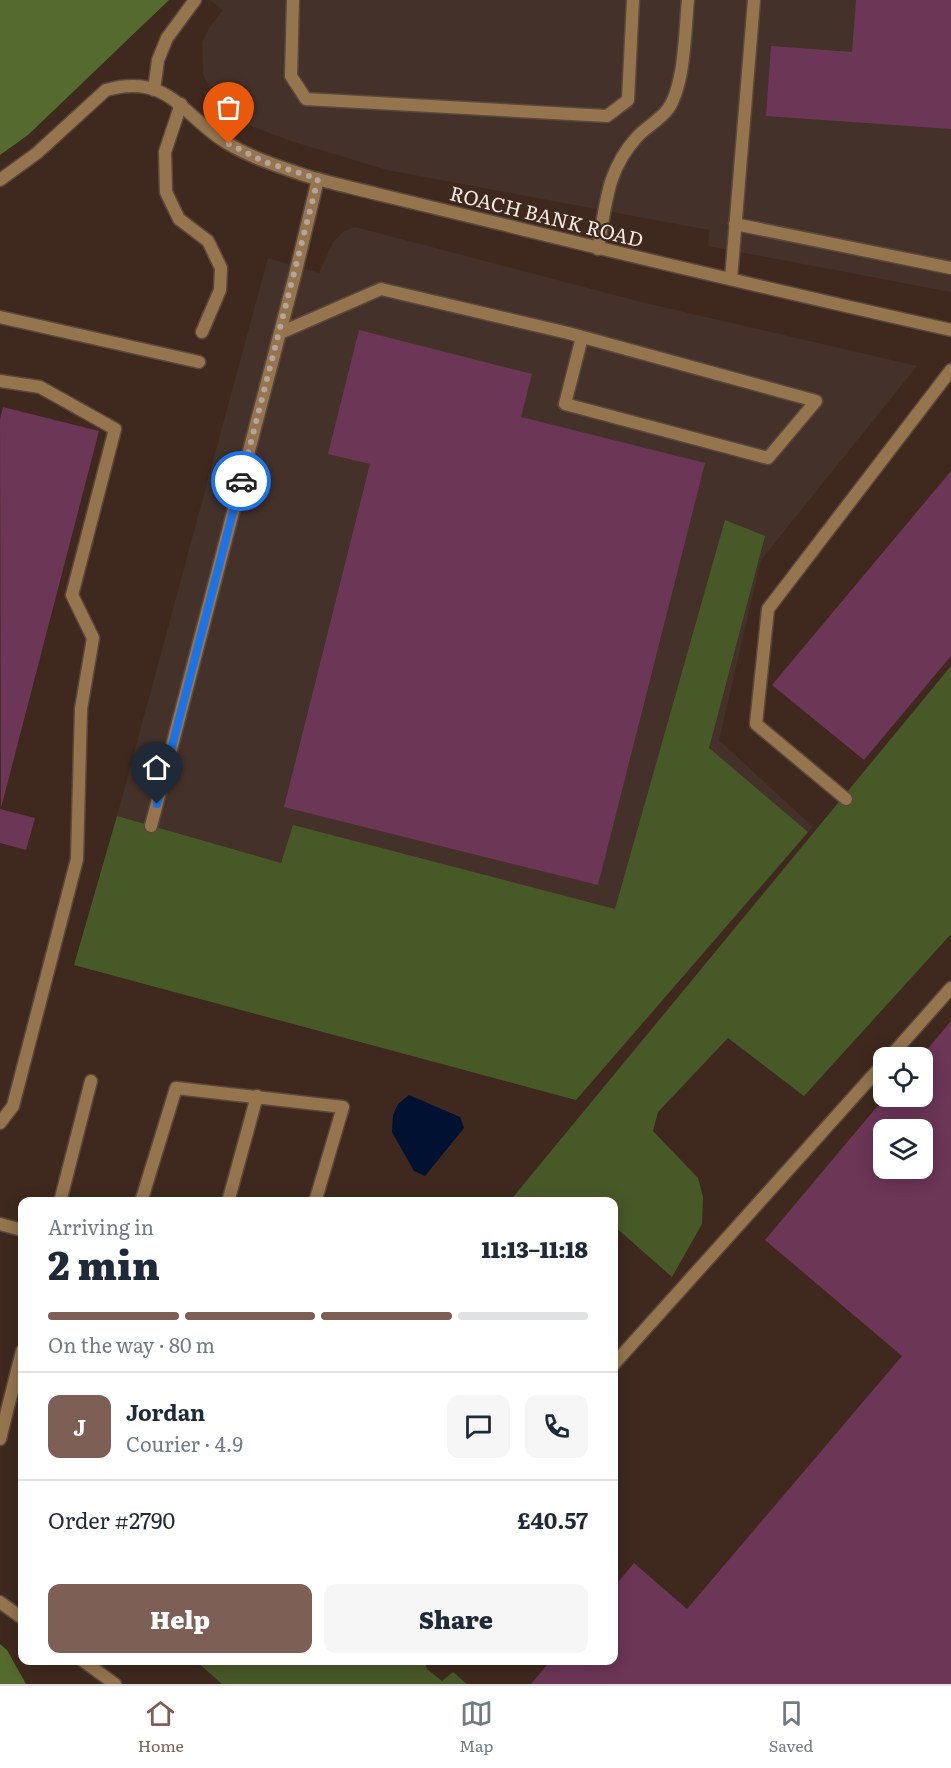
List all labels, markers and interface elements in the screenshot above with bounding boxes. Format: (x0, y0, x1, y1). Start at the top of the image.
pin (203, 82, 254, 144)
icon: bag (212, 91, 245, 124)
street label: ROACH BANK ROAD (447, 176, 647, 254)
courier (211, 451, 271, 511)
icon: car (225, 465, 258, 498)
pin (131, 742, 182, 804)
icon: home (140, 751, 173, 784)
map controls (873, 1047, 933, 1179)
button: locate (873, 1047, 933, 1107)
button: layers (873, 1119, 933, 1179)
text: Arriving in (48, 1211, 154, 1241)
text: 11:13–11:18 (482, 1232, 588, 1265)
text: 2 min (48, 1234, 160, 1292)
text: On the way · 80 m (48, 1329, 215, 1359)
text: Jordan (126, 1395, 205, 1428)
button: chat (447, 1395, 510, 1458)
button: phone (525, 1395, 588, 1458)
text: J (73, 1410, 86, 1443)
text: Courier · 4.9 (126, 1428, 243, 1458)
text: Order #2790 (48, 1503, 175, 1536)
text: £40.57 (517, 1503, 588, 1536)
button: Help (48, 1584, 312, 1653)
button: Share (324, 1584, 588, 1653)
tab: Home (138, 1697, 184, 1757)
tab: Map (459, 1697, 493, 1757)
tab: Saved (769, 1697, 813, 1757)

